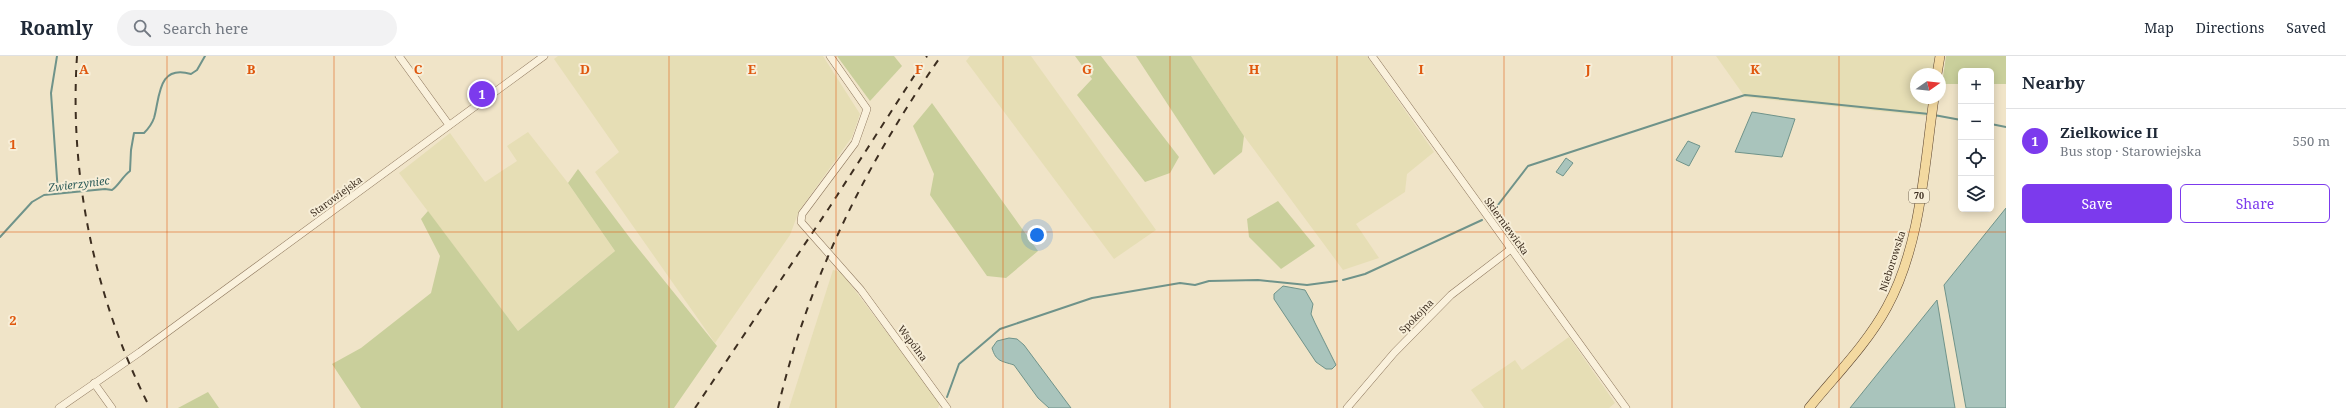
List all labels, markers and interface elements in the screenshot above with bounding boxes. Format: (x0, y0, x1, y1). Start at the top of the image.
search box (117, 10, 397, 46)
text: Roamly (20, 15, 93, 41)
icon: search (131, 17, 153, 39)
text: Search here (163, 18, 248, 38)
text: Map (2144, 18, 2174, 37)
text: Directions (2196, 18, 2264, 37)
text: Saved (2286, 18, 2326, 37)
text: A (79, 60, 89, 78)
text: B (247, 60, 256, 78)
text: C (414, 60, 423, 78)
text: D (580, 60, 590, 78)
text: E (748, 60, 757, 78)
text: F (915, 60, 923, 78)
text: G (1082, 60, 1092, 78)
text: H (1249, 60, 1260, 78)
text: I (1418, 60, 1424, 78)
text: J (1584, 60, 1591, 78)
text: K (1750, 60, 1760, 78)
north arrow (1910, 68, 1946, 104)
map controls (1958, 68, 1994, 212)
button: + (1958, 68, 1994, 104)
text: Nearby (2022, 71, 2085, 94)
pin: 1 (469, 79, 495, 109)
button: − (1958, 104, 1994, 140)
text: Zielkowice II (2060, 122, 2158, 142)
text: 1 (2031, 132, 2039, 150)
text: 550 m (2293, 132, 2330, 150)
text: 1 (9, 135, 17, 153)
button: locate (1958, 140, 1994, 176)
text: Bus stop · Starowiejska (2060, 142, 2202, 160)
water label: Zwierzyniec (46, 172, 111, 195)
street label: Starowiejska (307, 172, 365, 220)
button: layers (1958, 176, 1994, 212)
button: Save (2022, 184, 2172, 223)
button: Share (2180, 184, 2330, 223)
road number: 70 (1909, 189, 1929, 203)
street label: Skierniewicka (1481, 194, 1533, 258)
your location (1027, 225, 1047, 245)
street label: Nieborowska (1876, 228, 1909, 293)
street label: Spokojna (1396, 295, 1437, 336)
text: 2 (9, 311, 17, 329)
street label: Wspólna (895, 322, 931, 364)

